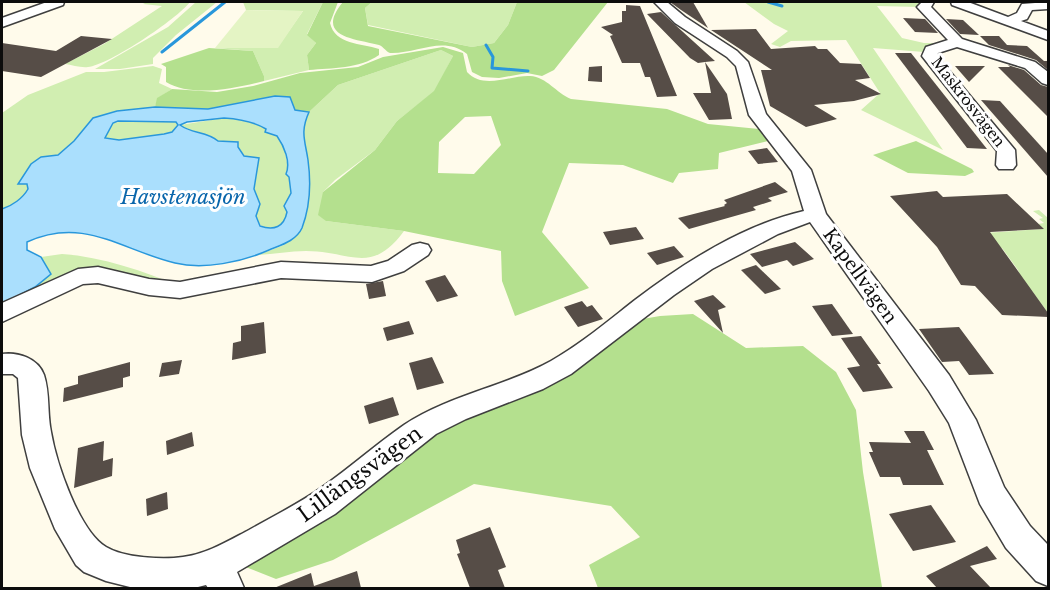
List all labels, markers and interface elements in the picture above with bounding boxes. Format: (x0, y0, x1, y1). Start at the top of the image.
street label: Maskrosvägen (927, 53, 1010, 151)
water label: Havstenasjön (120, 185, 245, 209)
street label: Kapellvägen (818, 224, 902, 328)
street label: Lillängsvägen (293, 420, 427, 528)

